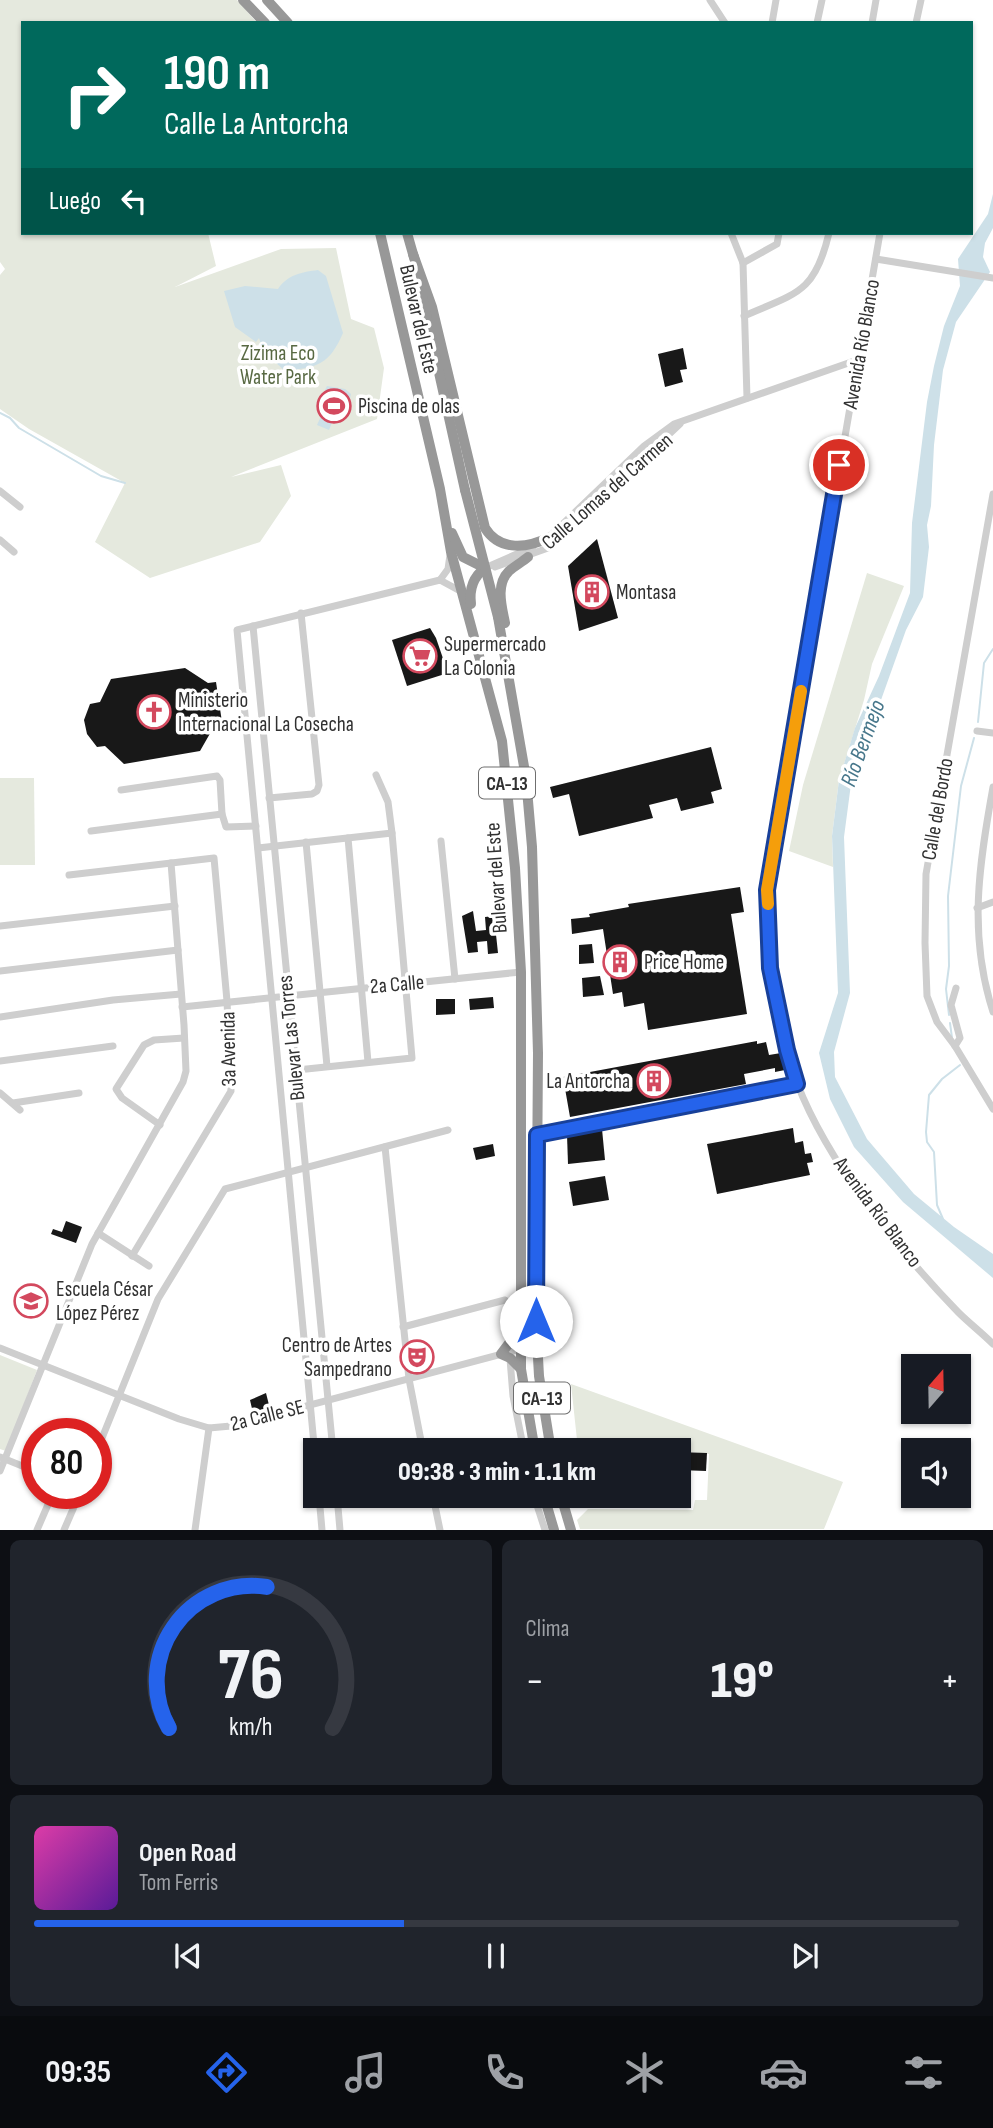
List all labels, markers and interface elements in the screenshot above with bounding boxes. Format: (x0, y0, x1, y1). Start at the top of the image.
text: 190 m (164, 45, 270, 104)
icon: right (49, 49, 140, 140)
text: Calle La Antorcha (164, 105, 349, 144)
icon: left (115, 182, 153, 220)
text: Luego (49, 186, 101, 217)
street label: Bulevar del Este (394, 262, 443, 376)
street label: Avenida Río Blanco (838, 277, 885, 412)
park label: Zizima Eco Water Park (240, 341, 316, 390)
sports icon: Piscina de olas (315, 387, 353, 425)
place label: Piscina de olas (358, 394, 460, 419)
street label: Calle Lomas del Carmen (537, 428, 678, 555)
pin (809, 435, 869, 495)
icon: arrive (820, 446, 858, 484)
building icon: Montasa (573, 573, 611, 611)
place label: Montasa (616, 580, 676, 605)
place label: Supermercado La Colonia (444, 632, 546, 681)
supermarket icon: Supermercado La Colonia (401, 637, 439, 675)
place label: Ministerio Internacional La Cosecha (178, 688, 354, 737)
church icon: Ministerio Internacional La Cosecha (135, 693, 173, 731)
water label: Río Bermejo (834, 696, 892, 790)
street label: Calle del Bordo (916, 756, 959, 862)
road number: CA-13 (479, 768, 535, 798)
street label: Bulevar del Este (480, 822, 513, 934)
building icon: Price Home (601, 943, 639, 981)
place label: Price Home (644, 950, 724, 975)
street label: 2a Calle (369, 970, 425, 999)
street label: Bulevar Las Torres (272, 974, 311, 1102)
street label: 3a Avenida (215, 1011, 242, 1087)
building icon: La Antorcha (635, 1062, 673, 1100)
place label: La Antorcha (546, 1069, 630, 1094)
street label: Avenida Río Blanco (828, 1152, 927, 1272)
place label: Escuela César López Pérez (56, 1277, 153, 1326)
school or university icon: Escuela César López Pérez (12, 1282, 50, 1320)
position arrow (499, 1284, 573, 1358)
place label: Centro de Artes Sampedrano (282, 1333, 392, 1382)
theatre icon: Centro de Artes Sampedrano (398, 1338, 436, 1376)
north arrow (901, 1354, 971, 1424)
map controls (901, 1354, 971, 1508)
road number: CA-13 (514, 1382, 570, 1414)
street label: 2a Calle SE (228, 1394, 307, 1437)
speed limit sign: 80 (21, 1418, 112, 1509)
button: sound (901, 1438, 971, 1508)
text: 09:38 · 3 min · 1.1 km (398, 1457, 596, 1488)
text: Clima (526, 1615, 569, 1643)
text: 76 (218, 1633, 284, 1721)
text: 19° (711, 1650, 774, 1713)
text: − (526, 1659, 544, 1704)
text: + (940, 1659, 959, 1704)
text: km/h (229, 1712, 272, 1743)
text: Open Road (139, 1838, 236, 1869)
text: Tom Ferris (139, 1869, 218, 1897)
icon: previous (169, 1937, 207, 1975)
icon: pause (477, 1937, 515, 1975)
icon: next (786, 1937, 824, 1975)
icon: directions (202, 2048, 251, 2097)
icon: music (341, 2048, 390, 2097)
icon: phone (480, 2048, 529, 2097)
icon: climate (620, 2048, 669, 2097)
icon: car (759, 2048, 808, 2097)
icon: filters (899, 2048, 948, 2097)
text: 09:35 (45, 2053, 111, 2092)

